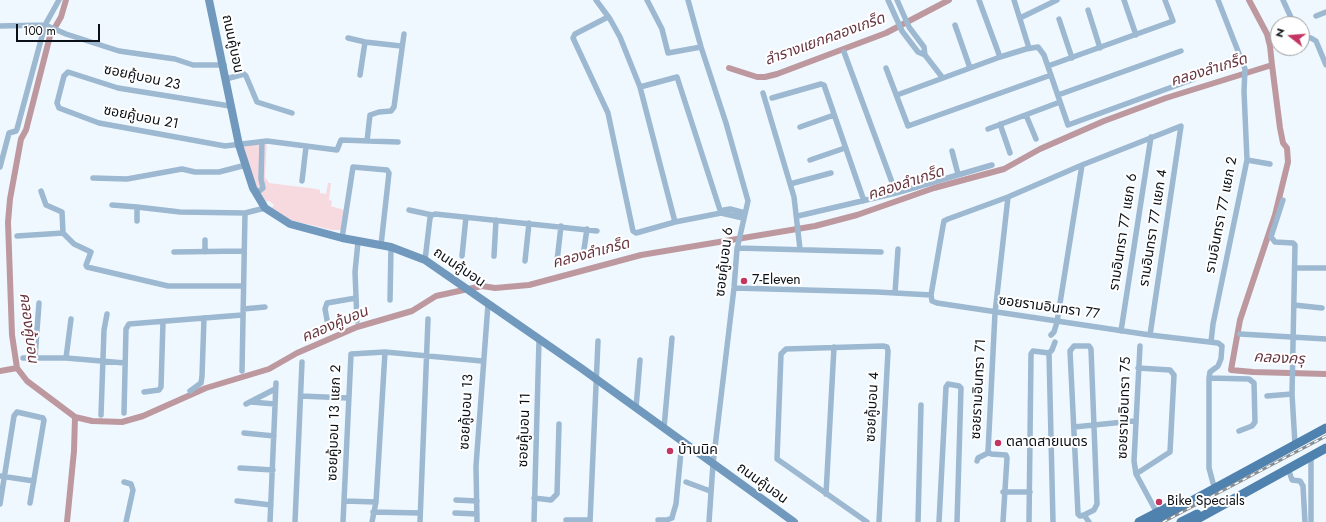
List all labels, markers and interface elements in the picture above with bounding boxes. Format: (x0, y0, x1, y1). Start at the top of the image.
water label: ลำรางแยกคลองเกร็ด (762, 10, 888, 70)
street label: ถนนคู้บอน (218, 13, 246, 75)
scale bar (18, 16, 102, 42)
north arrow (1270, 16, 1310, 56)
text: 100 m (23, 22, 56, 40)
text: N (1271, 26, 1288, 39)
water label: คลองลำเกร็ด (1169, 51, 1249, 91)
street label: ซอยคู้บอน 23 (102, 62, 182, 94)
street label: ซอยคู้บอน 21 (102, 102, 180, 134)
street label: รามอินทรา 77 แยก 2 (1202, 155, 1242, 275)
water label: คลองลำเกร็ด (866, 163, 946, 205)
street label: รามอินทรา 77 แยก 4 (1136, 168, 1172, 288)
street label: รามอินทรา 77 แยก 6 (1106, 172, 1142, 292)
street label: ซอยคู้บอน 6 (712, 226, 738, 298)
water label: คลองลำเกร็ด (550, 235, 632, 273)
street label: ถนนคู้บอน (430, 244, 488, 292)
place label: 7-Eleven (752, 273, 801, 289)
marker: 7-Eleven (739, 276, 749, 286)
water label: คลองคู้บอน (15, 292, 41, 364)
street label: ซอยรามอินทรา 77 (997, 293, 1101, 323)
water label: คลองคู้บอน (299, 303, 371, 347)
street label: ซอยรามอินทรา 71 (968, 338, 990, 440)
water label: คลองครุ (1253, 349, 1305, 369)
street label: ซอยรามอินทรา 75 (1115, 357, 1135, 459)
street label: ซอยคู้บอน 13 แยก 2 (325, 364, 345, 482)
street label: ซอยคู้บอน 4 (863, 372, 883, 442)
street label: ซอยคู้บอน 13 (457, 374, 477, 450)
street label: ซอยคู้บอน 11 (515, 392, 535, 468)
place label: ตลาดสายเนตร (1006, 435, 1088, 451)
marker: ตลาดสายเนตร (993, 438, 1003, 448)
place label: บ้านนิค (678, 443, 718, 459)
marker: บ้านนิค (665, 446, 675, 456)
street label: ถนนคู้บอน (733, 460, 791, 508)
place label: Bike Specials (1167, 494, 1245, 510)
marker: Bike Specials (1154, 497, 1164, 507)

